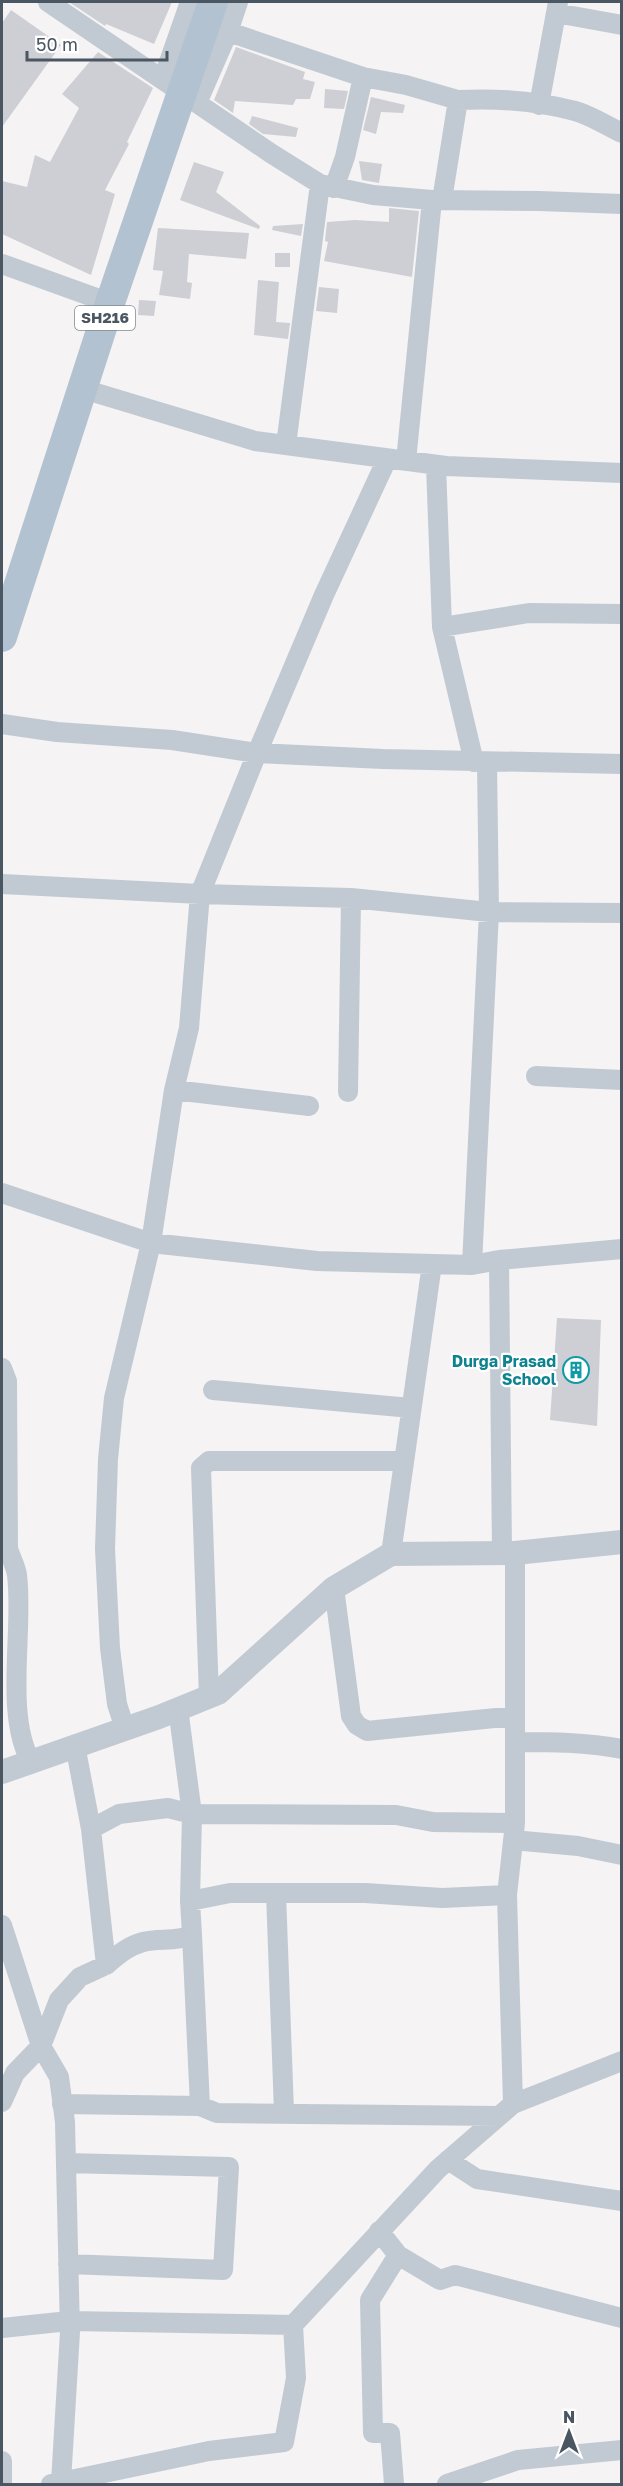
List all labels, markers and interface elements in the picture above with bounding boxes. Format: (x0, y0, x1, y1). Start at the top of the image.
scale bar (27, 24, 166, 62)
text: 50 m (36, 33, 78, 55)
road number: SH216 (75, 306, 135, 330)
place label: Durga Prasad School (452, 1351, 557, 1389)
building icon: Durga Prasad School (561, 1355, 591, 1385)
north arrow (539, 2402, 599, 2462)
text: N (563, 2407, 575, 2427)

